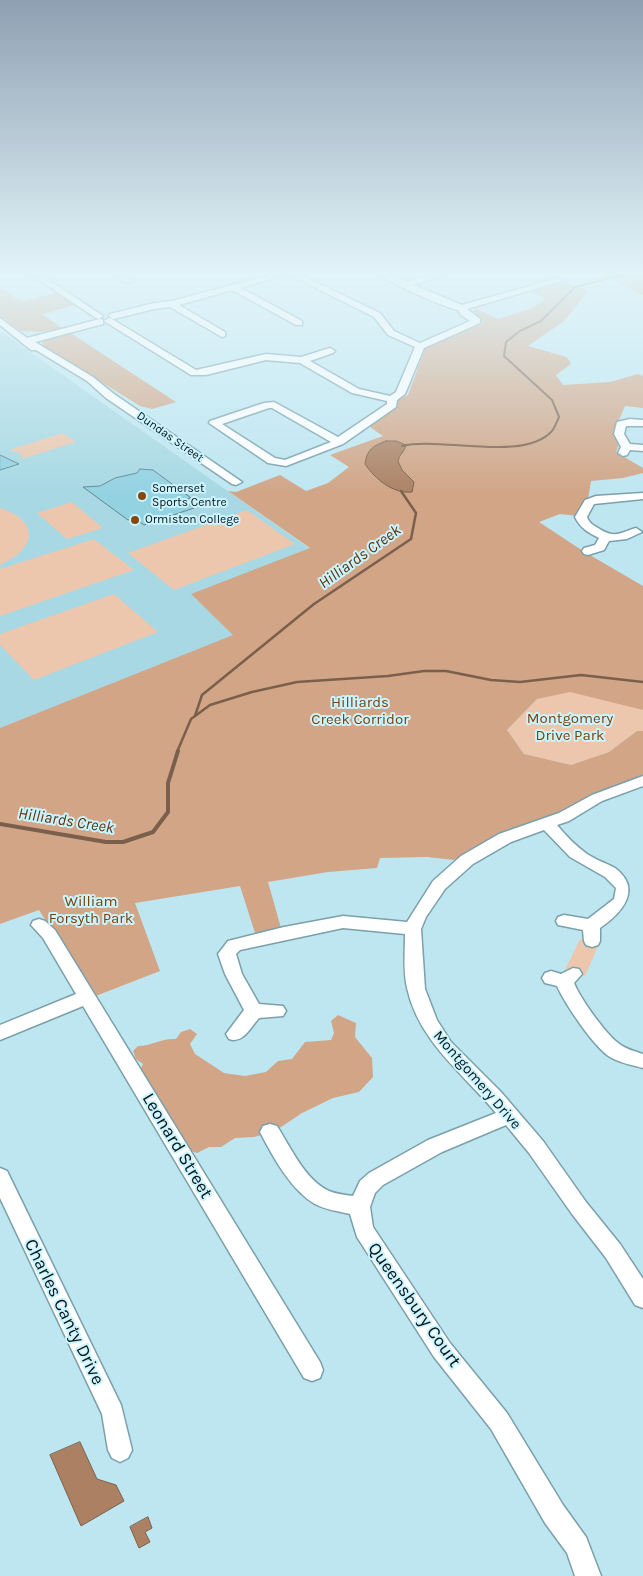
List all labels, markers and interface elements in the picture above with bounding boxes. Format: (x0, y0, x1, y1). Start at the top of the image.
street label: Dundas Street (134, 409, 206, 465)
place label: Somerset Sports Centre (152, 482, 227, 510)
marker: Somerset Sports Centre (136, 490, 148, 502)
place label: Ormiston College (145, 513, 239, 527)
marker: Ormiston College (129, 514, 141, 526)
water label: Hilliards Creek (315, 521, 405, 593)
park label: Hilliards Creek Corridor (311, 694, 409, 729)
park label: Montgomery Drive Park (527, 710, 613, 745)
water label: Hilliards Creek (17, 804, 115, 838)
park label: William Forsyth Park (49, 893, 133, 928)
street label: Montgomery Drive (429, 1027, 525, 1133)
street label: Leonard Street (137, 1089, 217, 1203)
street label: Charles Canty Drive (19, 1236, 109, 1388)
street label: Queensbury Court (363, 1239, 465, 1371)

